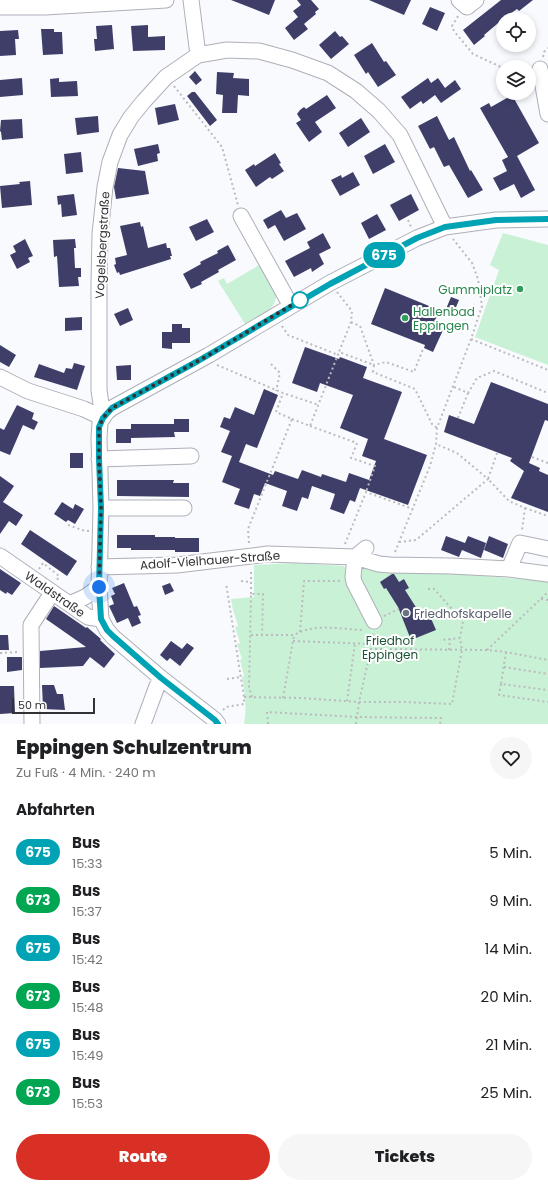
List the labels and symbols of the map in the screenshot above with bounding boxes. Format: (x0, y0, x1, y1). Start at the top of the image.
street label: Vogelsbergstraße (91, 191, 113, 299)
line badge: 675 (361, 242, 407, 268)
place label: Gummiplatz (438, 281, 512, 298)
marker: Gummiplatz (515, 284, 525, 294)
unlabelled marker (291, 291, 309, 309)
place label: Hallenbad Eppingen (413, 303, 475, 334)
marker: Hallenbad Eppingen (400, 313, 410, 323)
street label: Adolf-Vielhauer-Straße (139, 547, 281, 573)
street label: Waldstraße (22, 567, 88, 621)
your location (89, 577, 109, 597)
place label: Friedhofskapelle (414, 605, 512, 622)
marker: Friedhofskapelle (401, 608, 411, 618)
park label: Friedhof Eppingen (362, 632, 418, 663)
scale bar (12, 696, 95, 715)

